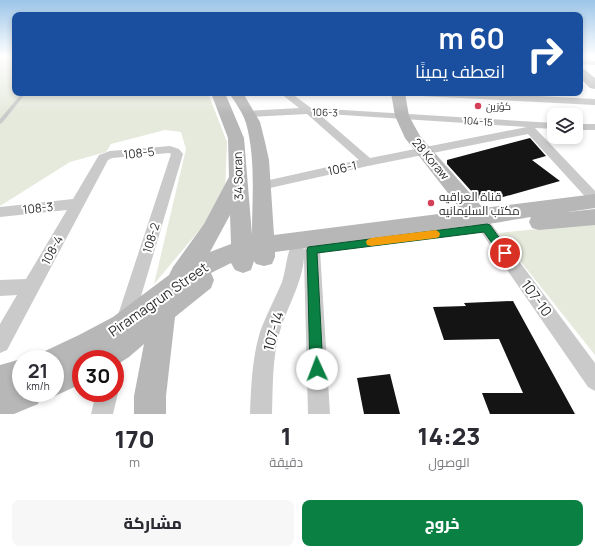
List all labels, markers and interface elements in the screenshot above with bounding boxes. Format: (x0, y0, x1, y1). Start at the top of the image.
text: 60 m (438, 19, 505, 57)
icon: right (519, 28, 571, 80)
text: انعطف يمينًا (415, 59, 505, 83)
place label: كؤزين (486, 99, 511, 113)
marker: كؤزين (473, 101, 483, 111)
street label: 106-3 (312, 105, 338, 119)
map controls (547, 108, 583, 144)
button: layers (547, 108, 583, 144)
street label: 104-15 (463, 113, 494, 129)
street label: 28 Koraw (409, 135, 453, 183)
street label: 108-5 (123, 143, 155, 163)
street label: 34 Soran (229, 151, 247, 201)
street label: 106-1 (326, 157, 358, 179)
place label: قناة العراقيه مكتب السليمانيه (439, 188, 520, 219)
street label: 108-3 (22, 198, 54, 218)
marker: قناة العراقيه مكتب السليمانيه (426, 198, 436, 208)
street label: 108-2 (138, 221, 164, 255)
street label: 108-4 (37, 232, 67, 268)
pin (488, 236, 522, 270)
icon: arrive (494, 242, 516, 264)
street label: Piramagrun Street (104, 257, 212, 341)
street label: 107-10 (517, 276, 557, 320)
street label: 107-14 (258, 309, 288, 353)
position arrow (296, 348, 338, 390)
speed limit sign: 30 (72, 350, 124, 402)
text: 21 (28, 357, 48, 384)
text: km/h (26, 379, 50, 393)
text: 1 (281, 419, 292, 452)
text: 14:23 (418, 419, 480, 452)
text: 170 (115, 422, 155, 455)
text: m (129, 453, 140, 471)
text: دقيقة (269, 453, 303, 471)
text: الوصول (428, 453, 470, 471)
button: مشاركة (12, 500, 294, 546)
button: خروج (302, 500, 583, 546)

